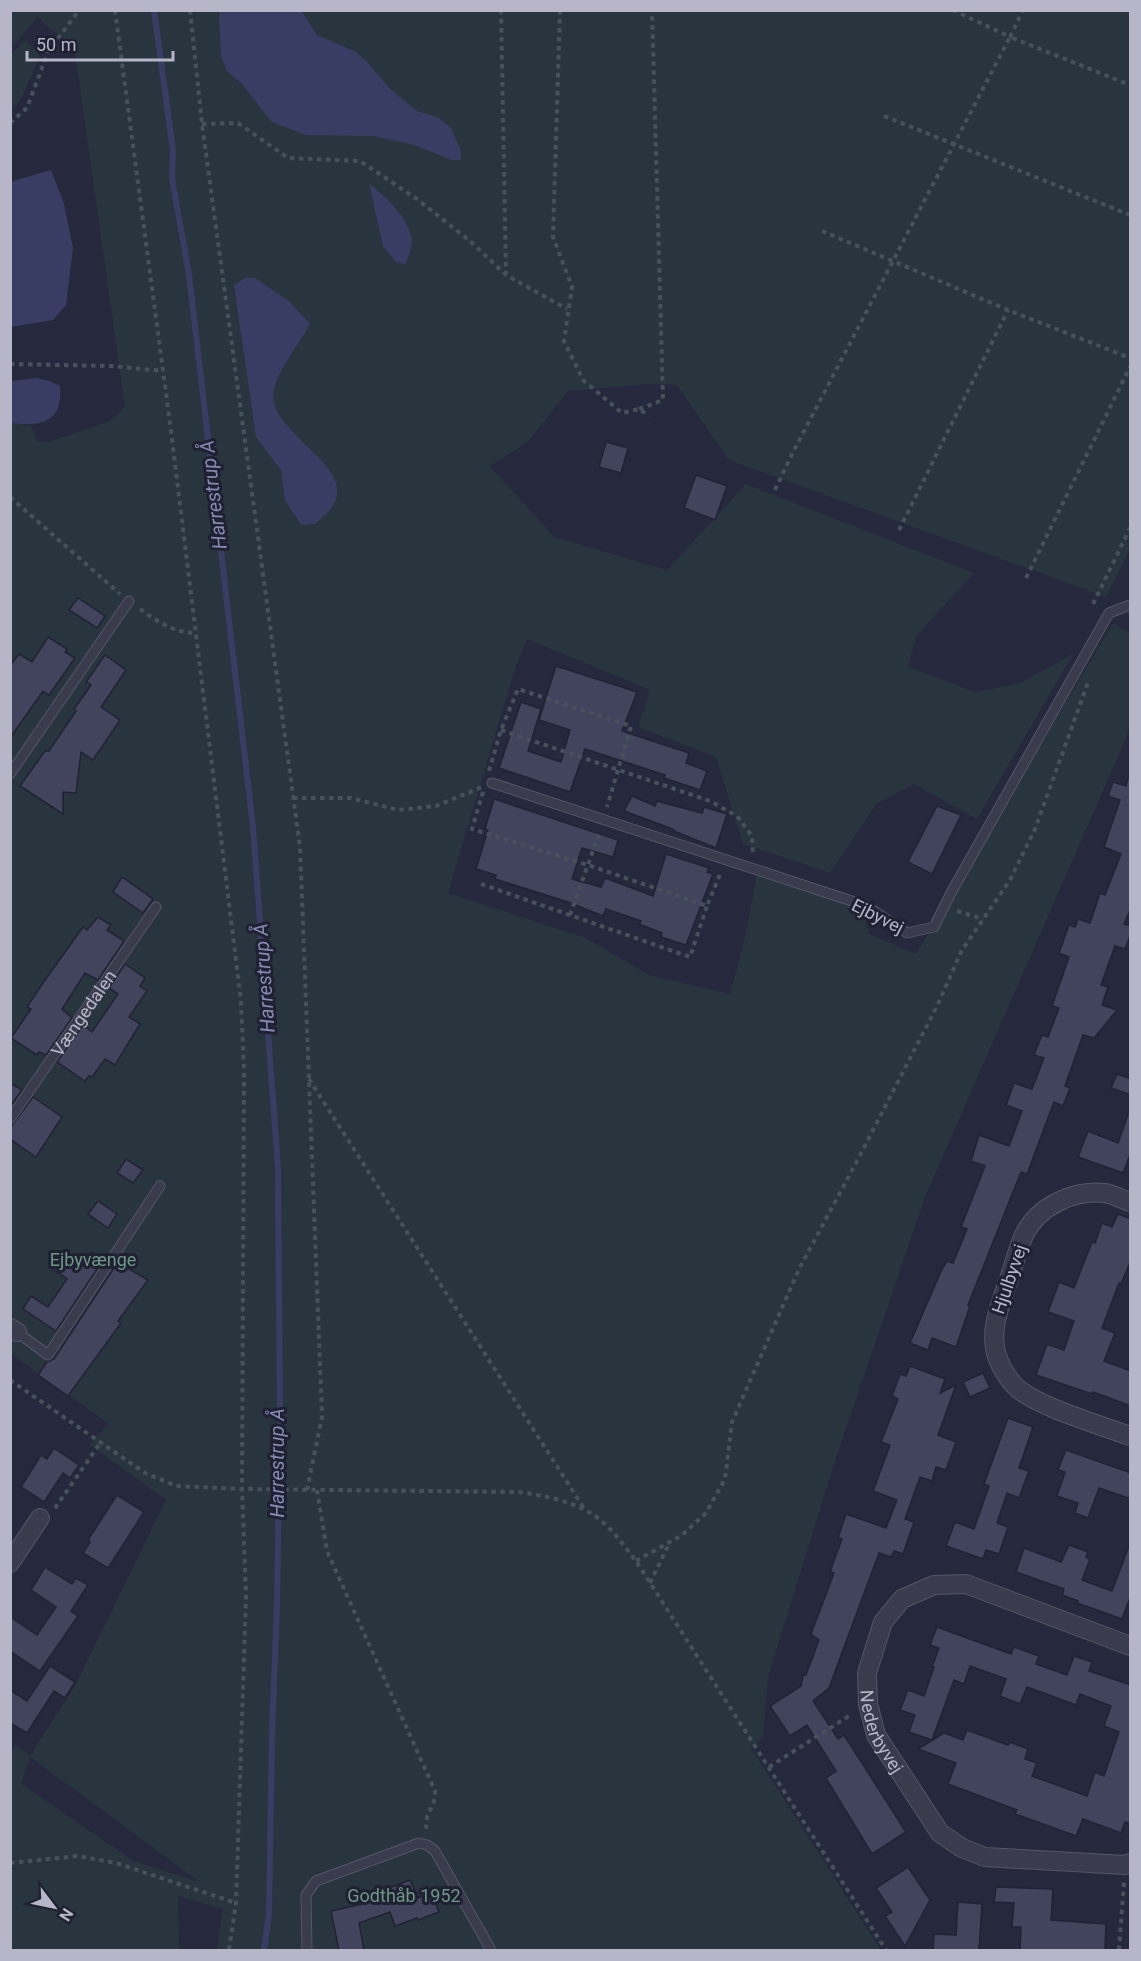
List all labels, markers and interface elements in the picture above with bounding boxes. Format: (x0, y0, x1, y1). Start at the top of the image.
scale bar (27, 24, 172, 62)
text: 50 m (36, 34, 76, 55)
water label: Harrestrup Å (194, 439, 232, 551)
street label: Ejbyvej (848, 894, 908, 938)
water label: Harrestrup Å (248, 922, 280, 1034)
street label: Vængedalen (46, 966, 120, 1060)
street label: Hjulbyvej (987, 1241, 1031, 1317)
park label: Ejbyvænge (50, 1249, 136, 1270)
water label: Harrestrup Å (265, 1408, 289, 1518)
street label: Nederbyvej (857, 1689, 908, 1777)
north arrow (24, 1877, 84, 1937)
park label: Godthåb 1952 (347, 1885, 461, 1906)
text: N (55, 1905, 77, 1925)

